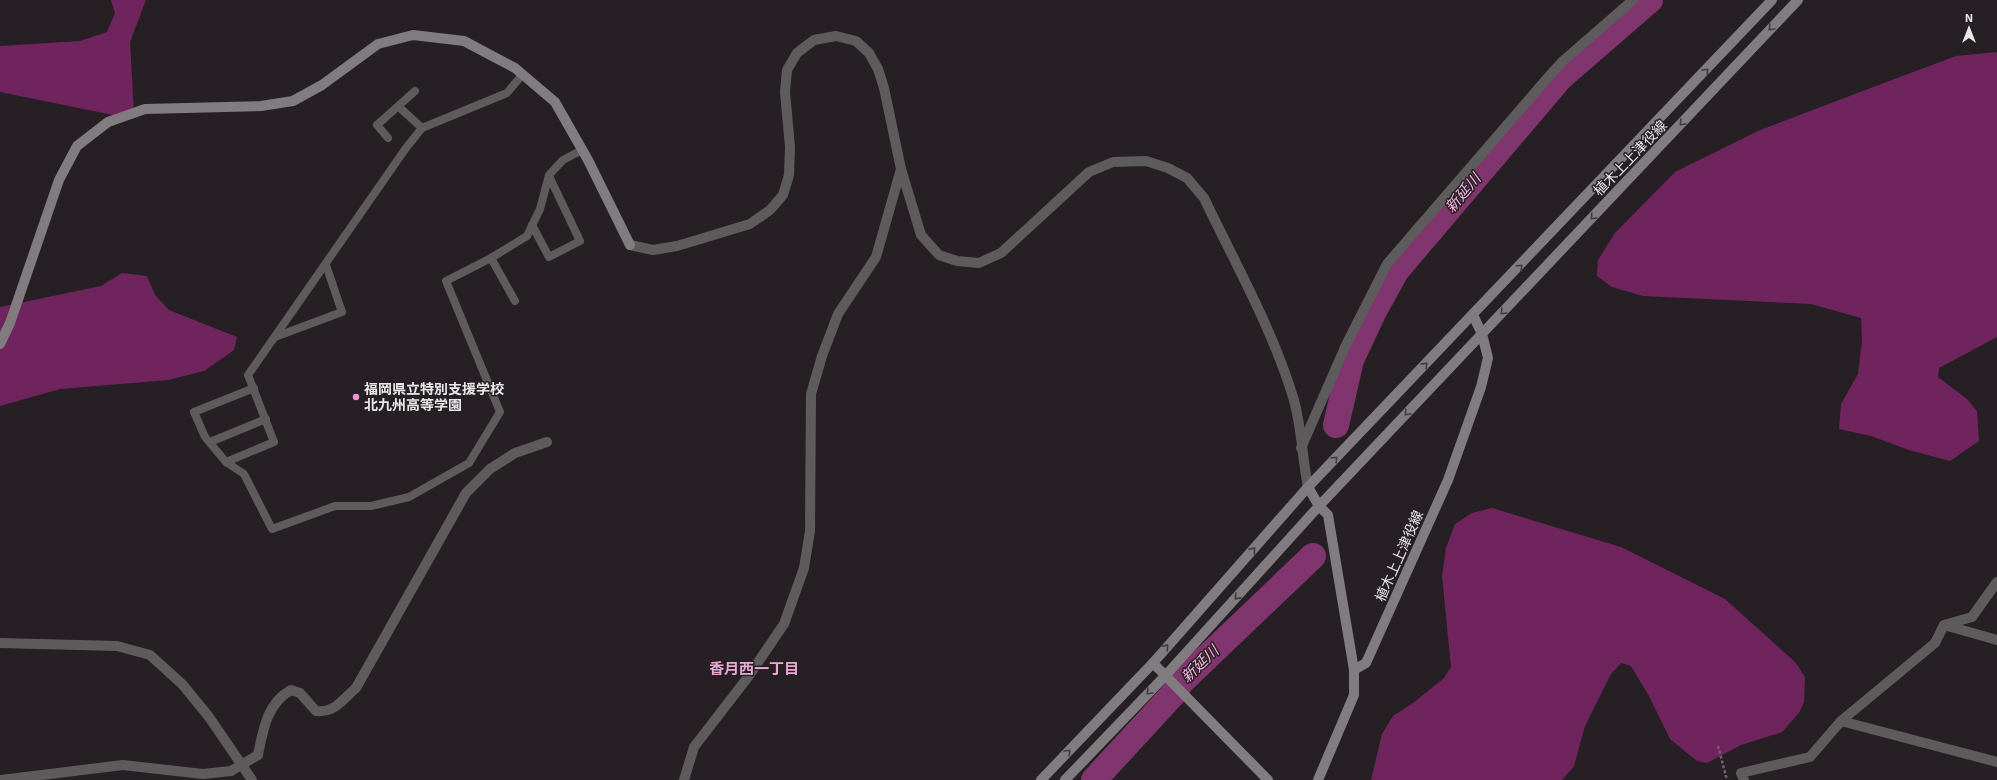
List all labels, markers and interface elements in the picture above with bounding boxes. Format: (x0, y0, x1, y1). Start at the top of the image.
north arrow (1949, 8, 1989, 48)
text: N (1965, 11, 1973, 24)
one-way arrow (1769, 24, 1776, 31)
one-way arrow (1701, 68, 1708, 76)
street label: 植木上上津役線 (1589, 117, 1670, 199)
one-way arrow (1679, 118, 1687, 126)
water label: 新延川 (1441, 168, 1485, 215)
one-way arrow (1590, 212, 1598, 220)
one-way arrow (1515, 264, 1522, 272)
one-way arrow (1501, 307, 1508, 314)
one-way arrow (1421, 362, 1428, 370)
place label: 福岡県立特別支援学校 北九州高等学園 (364, 380, 504, 413)
marker: 福岡県立特別支援学校 北九州高等学園 (351, 392, 361, 402)
one-way arrow (1404, 408, 1411, 416)
one-way arrow (1330, 456, 1338, 464)
street label: 植木上上津役線 (1371, 508, 1426, 604)
one-way arrow (1248, 547, 1255, 554)
one-way arrow (1234, 592, 1241, 599)
water label: 新延川 (1177, 640, 1223, 685)
one-way arrow (1162, 644, 1169, 652)
district label: 香月西一丁目 (709, 659, 799, 677)
one-way arrow (1147, 688, 1154, 695)
one-way arrow (1063, 749, 1071, 757)

